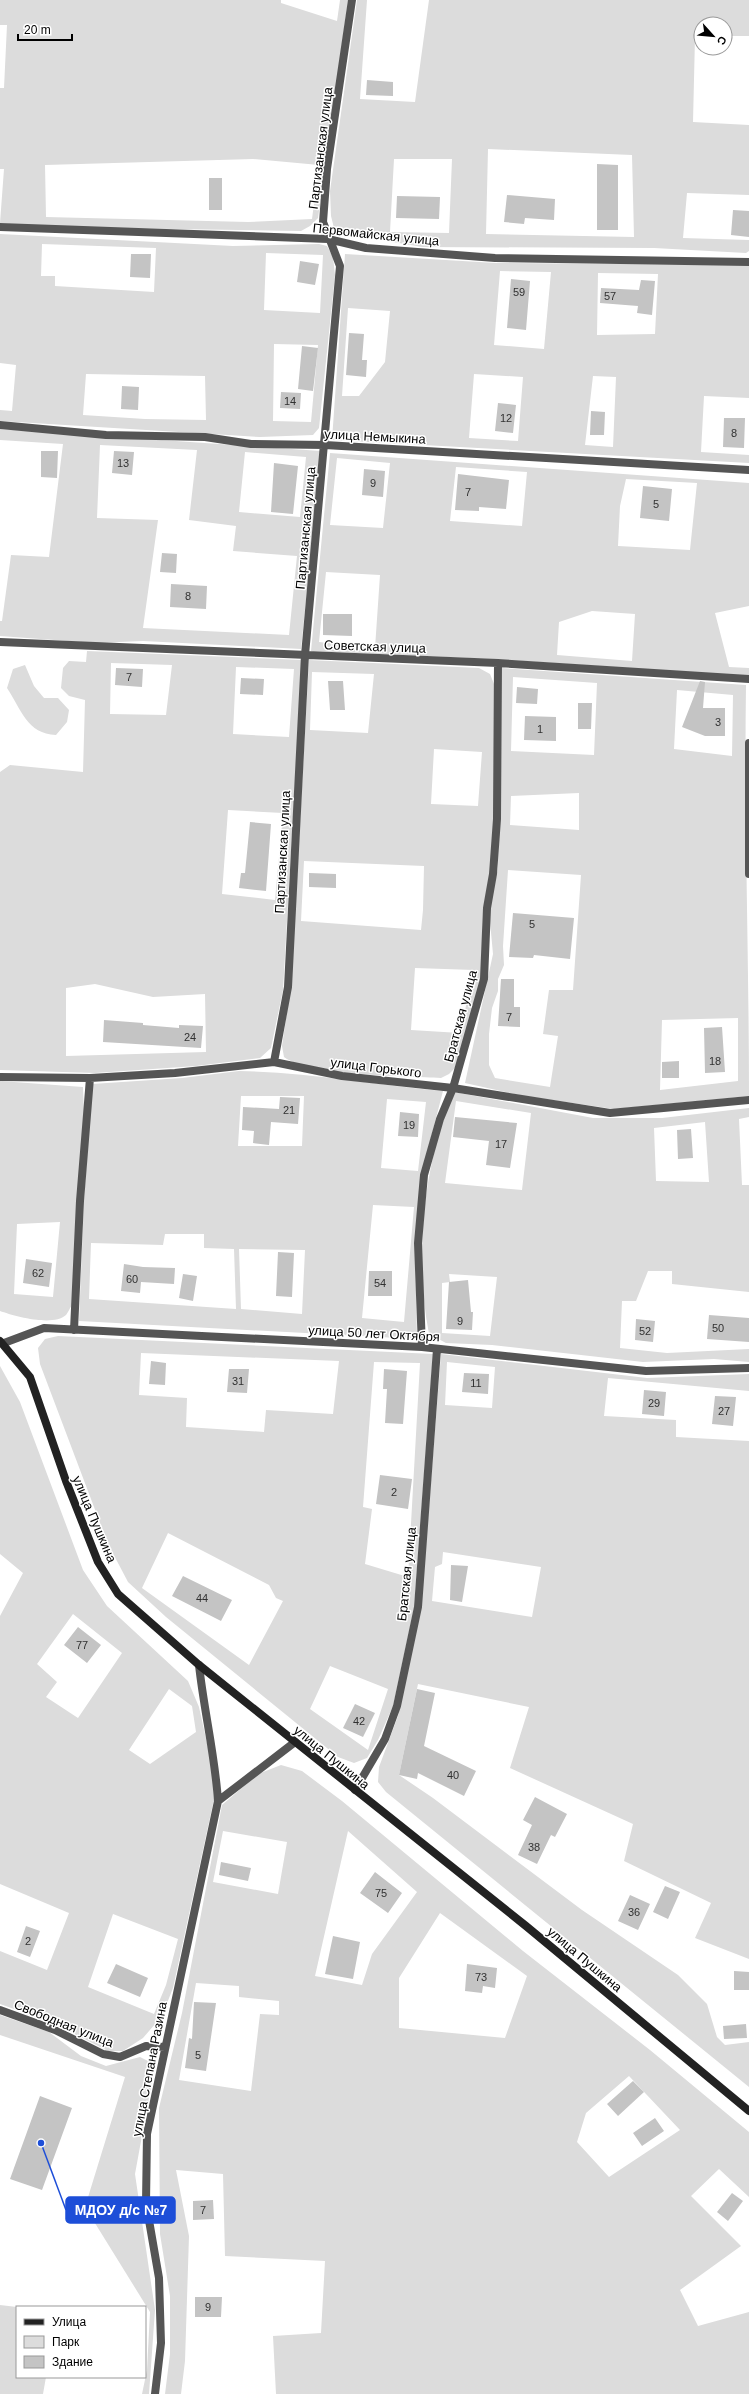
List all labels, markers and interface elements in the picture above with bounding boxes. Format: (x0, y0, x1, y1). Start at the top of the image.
scale bar (18, 16, 72, 42)
north arrow (693, 16, 733, 56)
text: 20 m (24, 23, 51, 37)
text: С (715, 34, 729, 47)
street label: Партизанская улица (306, 85, 336, 210)
street label: Первомайская улица (312, 220, 441, 249)
house number: 59 (513, 286, 525, 298)
house number: 57 (604, 290, 616, 302)
house number: 14 (284, 395, 296, 407)
house number: 12 (500, 412, 512, 424)
street label: улица Немыкина (324, 426, 427, 447)
house number: 8 (731, 427, 737, 439)
house number: 13 (117, 457, 129, 469)
street label: Партизанская улица (293, 465, 318, 590)
house number: 9 (370, 477, 376, 489)
house number: 7 (465, 486, 471, 498)
house number: 5 (653, 498, 659, 510)
house number: 8 (185, 590, 191, 602)
street label: Советская улица (324, 637, 427, 656)
house number: 7 (126, 671, 132, 683)
house number: 3 (715, 716, 721, 728)
house number: 1 (537, 723, 543, 735)
street label: Партизанская улица (272, 789, 293, 914)
house number: 5 (529, 918, 535, 930)
street label: Братская улица (441, 968, 480, 1064)
house number: 7 (506, 1011, 512, 1023)
house number: 24 (184, 1031, 196, 1043)
street label: улица Горького (330, 1054, 422, 1081)
house number: 18 (709, 1055, 721, 1067)
house number: 21 (283, 1104, 295, 1116)
house number: 19 (403, 1119, 415, 1131)
house number: 17 (495, 1138, 507, 1150)
house number: 62 (32, 1267, 44, 1279)
house number: 60 (126, 1273, 138, 1285)
house number: 54 (374, 1277, 386, 1289)
house number: 9 (457, 1315, 463, 1327)
house number: 50 (712, 1322, 724, 1334)
street label: улица 50 лет Октября (308, 1323, 440, 1344)
house number: 52 (639, 1325, 651, 1337)
house number: 31 (232, 1375, 244, 1387)
house number: 11 (470, 1377, 482, 1389)
house number: 29 (648, 1397, 660, 1409)
house number: 27 (718, 1405, 730, 1417)
street label: улица Пушкина (69, 1473, 120, 1566)
house number: 2 (391, 1486, 397, 1498)
street label: Братская улица (394, 1525, 419, 1622)
house number: 44 (196, 1592, 208, 1604)
house number: 77 (76, 1639, 88, 1651)
house number: 42 (353, 1715, 365, 1727)
street label: улица Пушкина (291, 1722, 373, 1793)
house number: 40 (447, 1769, 459, 1781)
house number: 38 (528, 1841, 540, 1853)
house number: 75 (375, 1887, 387, 1899)
house number: 36 (628, 1906, 640, 1918)
street label: улица Пушкина (544, 1924, 626, 1996)
house number: 2 (25, 1935, 31, 1947)
house number: 73 (475, 1971, 487, 1983)
street label: Свободная улица (12, 1997, 117, 2051)
street label: улица Степана Разина (129, 2000, 170, 2138)
house number: 5 (195, 2049, 201, 2061)
callout: МДОУ д/с №7 (66, 2197, 175, 2223)
text: МДОУ д/с №7 (75, 2202, 168, 2218)
house number: 7 (200, 2204, 206, 2216)
house number: 9 (205, 2301, 211, 2313)
legend (16, 2306, 146, 2378)
text: Улица (52, 2315, 86, 2329)
text: Парк (52, 2335, 80, 2349)
text: Здание (52, 2355, 93, 2369)

